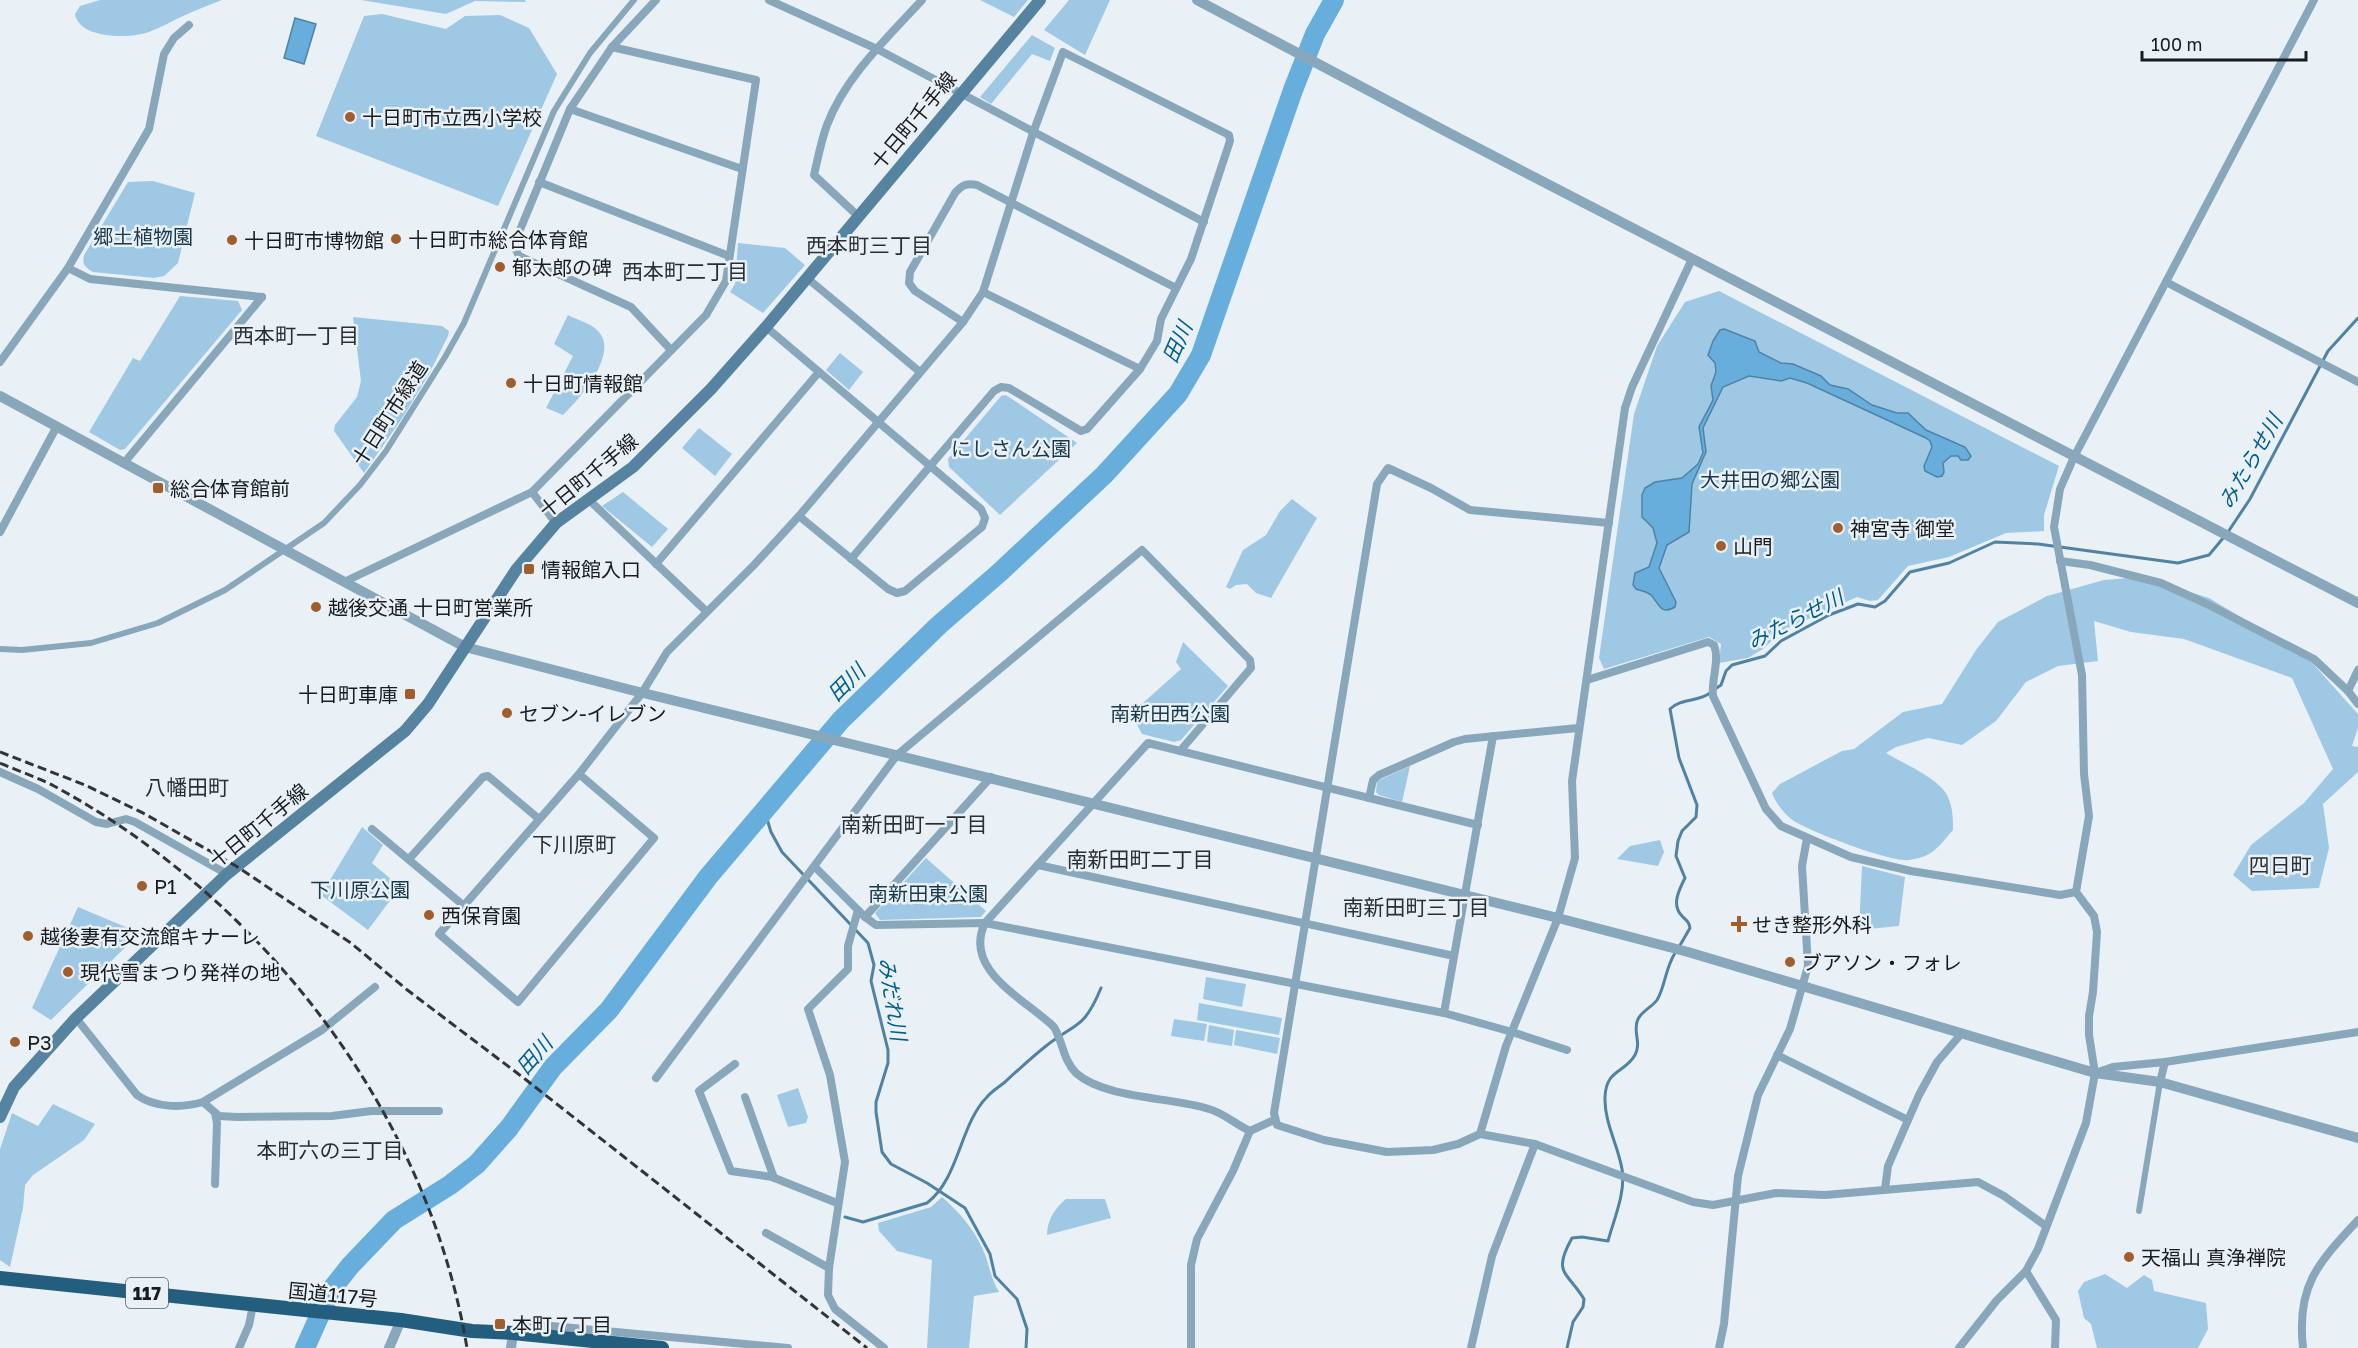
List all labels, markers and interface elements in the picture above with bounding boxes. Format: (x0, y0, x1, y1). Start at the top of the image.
scale bar (2142, 24, 2306, 62)
text: 100 m (2151, 33, 2202, 55)
street label: 十日町千手線 (865, 66, 961, 174)
place label: 十日町市立西小学校 (362, 105, 542, 129)
marker: 十日町市立西小学校 (343, 110, 357, 124)
park label: 郷土植物園 (93, 224, 193, 248)
place label: 十日町市総合体育館 (408, 227, 588, 251)
place label: 十日町市博物館 (244, 228, 384, 252)
marker: 十日町市総合体育館 (389, 232, 403, 246)
district label: 西本町三丁目 (806, 232, 932, 258)
marker: 十日町市博物館 (225, 233, 239, 247)
place label: 郁太郎の碑 (512, 255, 612, 279)
district label: 西本町二丁目 (622, 258, 748, 284)
marker: 郁太郎の碑 (493, 260, 507, 274)
water label: 田川 (1157, 316, 1198, 366)
district label: 西本町一丁目 (233, 322, 359, 348)
street label: 十日町市緑道 (346, 356, 432, 470)
place label: 十日町情報館 (523, 371, 643, 395)
marker: 十日町情報館 (504, 376, 518, 390)
water label: みたらせ川 (2213, 407, 2288, 513)
street label: 十日町千手線 (534, 428, 642, 522)
park label: にしさん公園 (951, 436, 1071, 460)
park label: 大井田の郷公園 (1700, 467, 1840, 491)
place label: 総合体育館前 (170, 476, 290, 500)
marker: 総合体育館前 (151, 481, 165, 495)
place label: 神宮寺 御堂 (1850, 516, 1955, 540)
marker: 神宮寺 御堂 (1831, 521, 1845, 535)
place label: 山門 (1733, 534, 1773, 558)
marker: 山門 (1714, 539, 1728, 553)
place label: 情報館入口 (541, 557, 641, 581)
marker: 情報館入口 (522, 562, 536, 576)
water label: みたらせ川 (1743, 583, 1849, 654)
place label: 越後交通 十日町営業所 (328, 595, 533, 619)
marker: 越後交通 十日町営業所 (309, 600, 323, 614)
water label: 田川 (822, 657, 871, 706)
place label: 十日町車庫 (298, 682, 398, 706)
marker: 十日町車庫 (403, 687, 417, 701)
place label: セブン-イレブン (519, 701, 667, 725)
park label: 南新田西公園 (1110, 701, 1230, 725)
marker: セブン-イレブン (500, 706, 514, 720)
district label: 八幡田町 (145, 774, 229, 800)
street label: 十日町千手線 (204, 778, 312, 872)
district label: 南新田町一丁目 (841, 811, 988, 837)
district label: 下川原町 (532, 831, 616, 857)
district label: 南新田町二丁目 (1067, 846, 1214, 872)
district label: 四日町 (2249, 852, 2312, 878)
place label: P1 (154, 874, 177, 898)
park label: 下川原公園 (310, 877, 410, 901)
marker: P1 (135, 879, 149, 893)
park label: 南新田東公園 (868, 881, 988, 905)
district label: 南新田町三丁目 (1343, 894, 1490, 920)
place label: 西保育園 (441, 903, 521, 927)
marker: 西保育園 (422, 908, 436, 922)
place label: せき整形外科 (1752, 912, 1872, 936)
marker: せき整形外科 (1730, 915, 1748, 933)
place label: 越後妻有交流館キナーレ (40, 924, 260, 948)
marker: 越後妻有交流館キナーレ (21, 929, 35, 943)
place label: ブアソン・フォレ (1802, 950, 1962, 974)
water label: みだれ川 (874, 955, 913, 1044)
marker: ブアソン・フォレ (1783, 955, 1797, 969)
place label: 現代雪まつり発祥の地 (80, 960, 280, 984)
marker: 現代雪まつり発祥の地 (61, 965, 75, 979)
water label: 田川 (510, 1029, 559, 1079)
place label: P3 (27, 1030, 52, 1054)
marker: P3 (8, 1035, 22, 1049)
district label: 本町六の三丁目 (257, 1137, 404, 1163)
place label: 天福山 真浄禅院 (2141, 1245, 2286, 1269)
marker: 天福山 真浄禅院 (2122, 1250, 2136, 1264)
street label: 国道117号 (287, 1277, 379, 1311)
road number: 117 (126, 1278, 168, 1308)
place label: 本町７丁目 (512, 1312, 612, 1336)
marker: 本町７丁目 (493, 1317, 507, 1331)

